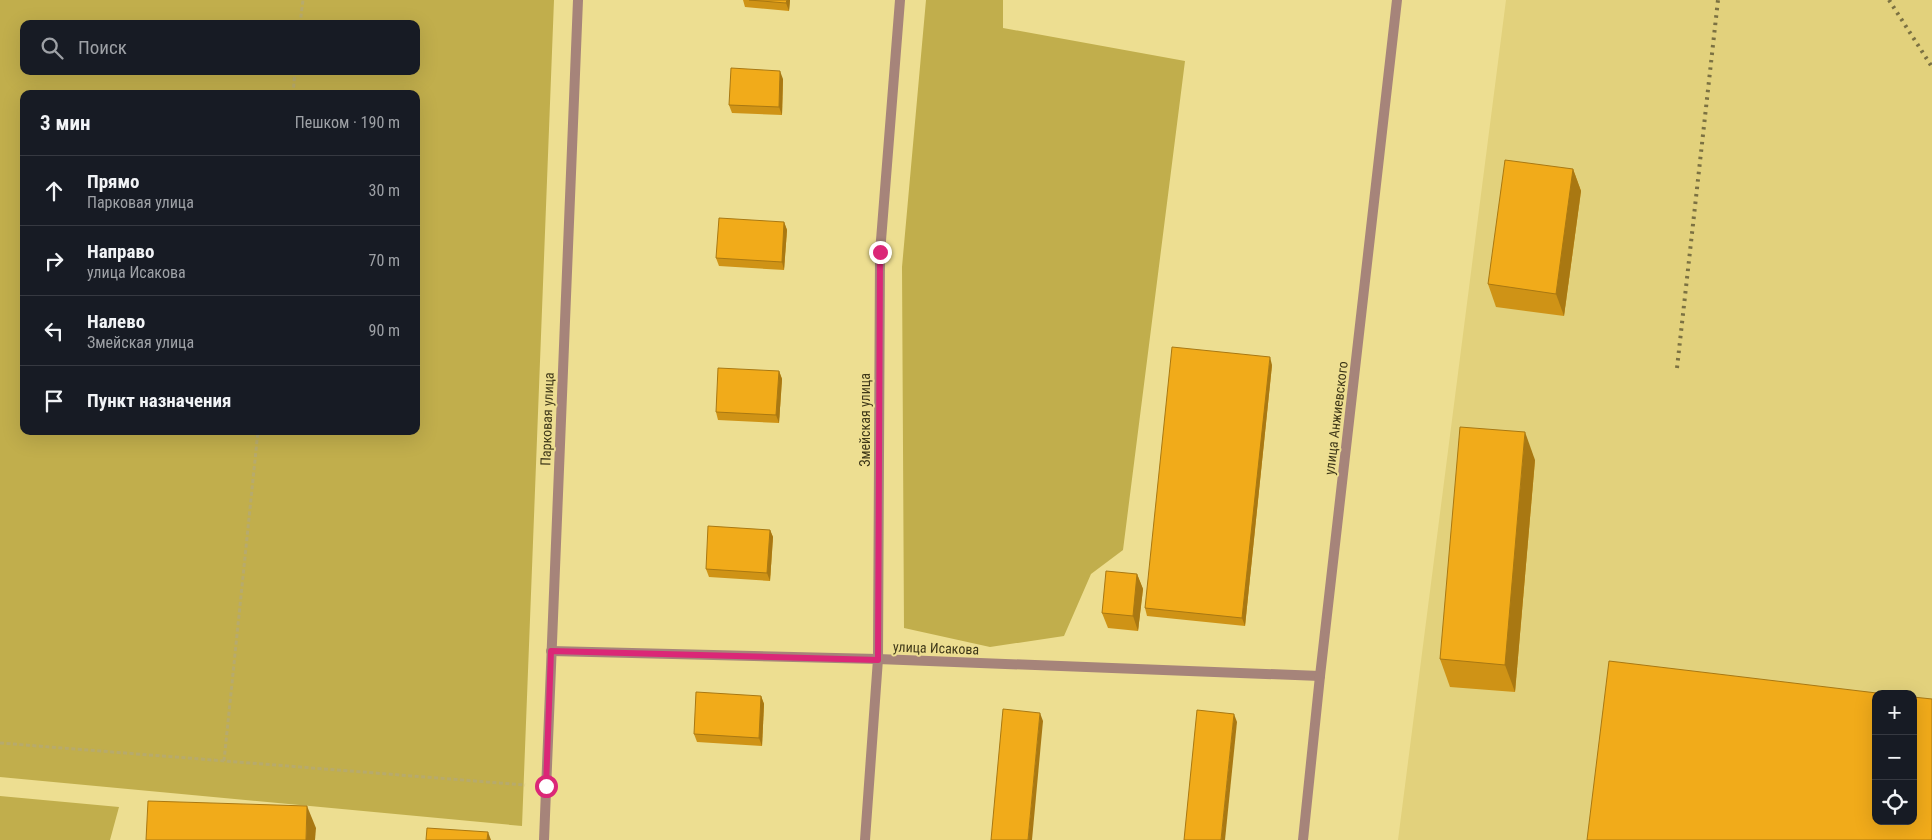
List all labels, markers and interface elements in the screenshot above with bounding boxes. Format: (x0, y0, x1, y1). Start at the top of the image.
search box (20, 20, 420, 75)
icon: search (38, 34, 66, 62)
text: Поиск (78, 36, 127, 59)
text: 3 мин (40, 111, 90, 135)
text: Пешком · 190 m (295, 113, 400, 132)
text: Прямо (87, 170, 140, 193)
icon: ahead (40, 177, 68, 205)
text: 30 m (368, 181, 400, 200)
text: Парковая улица (87, 193, 194, 212)
text: Направо (87, 240, 154, 263)
route end (869, 241, 892, 264)
icon: right (40, 247, 68, 275)
text: 70 m (368, 251, 400, 270)
text: улица Исакова (87, 263, 186, 282)
text: Налево (87, 310, 145, 333)
icon: left (40, 317, 68, 345)
text: 90 m (368, 321, 400, 340)
text: Змейская улица (87, 333, 194, 352)
street label: улица Анжиевского (1321, 360, 1351, 476)
street label: Парковая улица (537, 372, 557, 466)
street label: Змейская улица (857, 373, 873, 467)
icon: arrive (40, 387, 68, 415)
text: Пункт назначения (87, 389, 231, 412)
street label: улица Исакова (893, 638, 979, 658)
map controls (1872, 690, 1917, 825)
button: + (1872, 690, 1917, 735)
button: − (1872, 735, 1917, 780)
route start (535, 775, 558, 798)
button: locate (1872, 780, 1917, 825)

